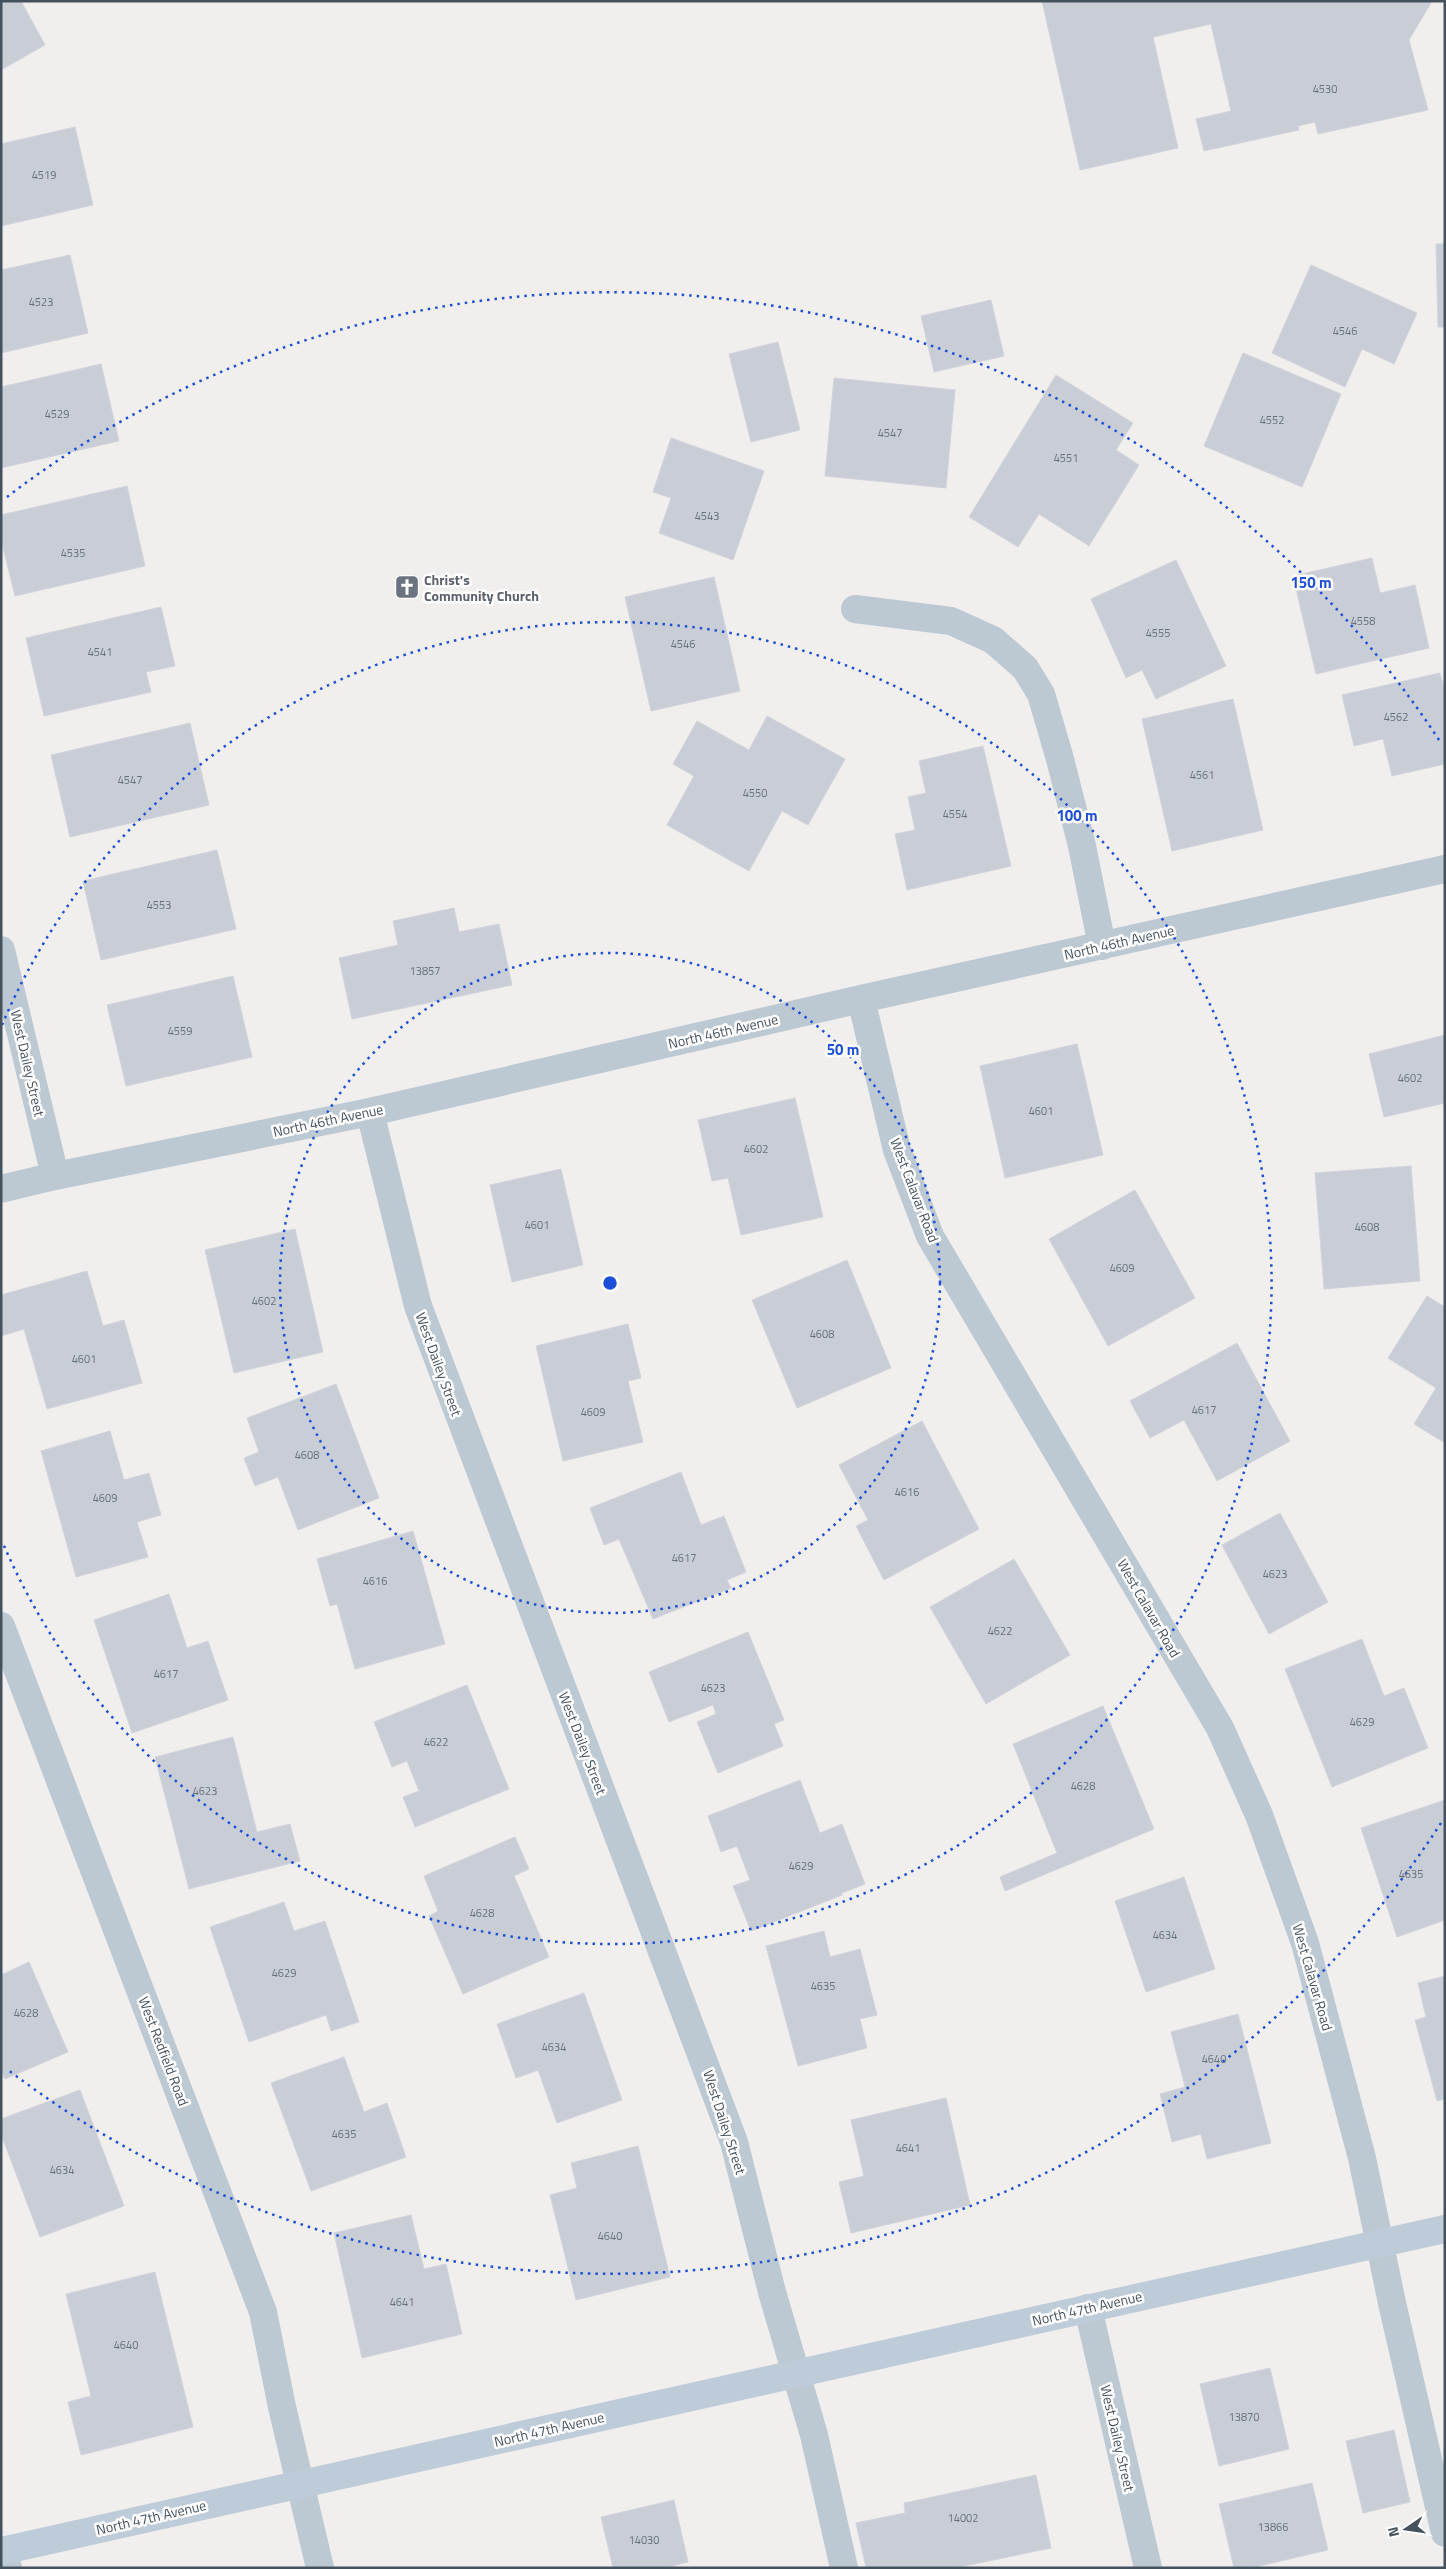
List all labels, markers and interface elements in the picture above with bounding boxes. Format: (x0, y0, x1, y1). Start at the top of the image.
house number: 4530 (1313, 81, 1337, 97)
house number: 4519 (32, 167, 56, 183)
house number: 4523 (29, 294, 53, 310)
house number: 4546 (1333, 323, 1357, 339)
house number: 4529 (45, 406, 69, 422)
house number: 4552 (1260, 412, 1284, 428)
house number: 4547 (878, 425, 902, 441)
house number: 4551 (1054, 450, 1078, 466)
house number: 4543 (695, 508, 719, 524)
house number: 4535 (61, 545, 85, 561)
place label: Christ's Community Church (424, 569, 539, 606)
text: 150 m (1290, 571, 1332, 594)
church icon: Christ's Community Church (394, 574, 420, 600)
house number: 4558 (1351, 613, 1375, 629)
house number: 4555 (1146, 625, 1170, 641)
house number: 4546 (671, 636, 695, 652)
house number: 4541 (88, 644, 112, 660)
house number: 4562 (1384, 709, 1408, 725)
house number: 4561 (1190, 767, 1214, 783)
house number: 4547 (118, 772, 142, 788)
house number: 4550 (743, 785, 767, 801)
text: 100 m (1056, 804, 1098, 827)
house number: 4554 (943, 806, 967, 822)
house number: 4553 (147, 897, 171, 913)
street label: North 46th Avenue (1062, 919, 1176, 965)
house number: 13857 (410, 963, 440, 979)
street label: West Dailey Street (6, 1008, 51, 1119)
street label: North 46th Avenue (666, 1008, 780, 1054)
house number: 4559 (168, 1023, 192, 1039)
text: 50 m (827, 1038, 859, 1061)
house number: 4602 (1398, 1070, 1422, 1086)
street label: North 46th Avenue (271, 1098, 385, 1142)
house number: 4601 (1029, 1103, 1053, 1119)
street label: West Calavar Road (885, 1135, 945, 1245)
house number: 4602 (744, 1141, 768, 1157)
house number: 4601 (525, 1217, 549, 1233)
house number: 4608 (1355, 1219, 1379, 1235)
house number: 4609 (1110, 1260, 1134, 1276)
centre of rings (601, 1274, 619, 1292)
house number: 4602 (252, 1293, 276, 1309)
street label: West Dailey Street (411, 1309, 468, 1419)
house number: 4608 (810, 1326, 834, 1342)
house number: 4601 (72, 1351, 96, 1367)
house number: 4617 (1192, 1402, 1216, 1418)
house number: 4609 (581, 1404, 605, 1420)
house number: 4608 (295, 1447, 319, 1463)
house number: 4616 (895, 1484, 919, 1500)
house number: 4609 (93, 1490, 117, 1506)
house number: 4617 (672, 1550, 696, 1566)
street label: West Calavar Road (1112, 1555, 1186, 1661)
house number: 4623 (1263, 1566, 1287, 1582)
house number: 4616 (363, 1573, 387, 1589)
house number: 4622 (988, 1623, 1012, 1639)
house number: 4617 (154, 1666, 178, 1682)
house number: 4623 (701, 1680, 725, 1696)
street label: West Dailey Street (554, 1688, 612, 1798)
house number: 4629 (1350, 1714, 1374, 1730)
house number: 4622 (424, 1734, 448, 1750)
house number: 4628 (1071, 1778, 1095, 1794)
house number: 4623 (193, 1783, 217, 1799)
house number: 4629 (789, 1858, 813, 1874)
house number: 4635 (1399, 1866, 1423, 1882)
house number: 4628 (470, 1905, 494, 1921)
street label: West Calavar Road (1288, 1921, 1338, 2033)
house number: 4634 (1153, 1927, 1177, 1943)
house number: 4629 (272, 1965, 296, 1981)
house number: 4635 (811, 1978, 835, 1994)
street label: West Redfield Road (134, 1993, 194, 2109)
house number: 4628 (14, 2005, 38, 2021)
house number: 4634 (542, 2039, 566, 2055)
house number: 4640 (1202, 2051, 1226, 2067)
street label: West Dailey Street (698, 2067, 752, 2177)
house number: 4635 (332, 2126, 356, 2142)
house number: 4641 (896, 2140, 920, 2156)
house number: 4634 (50, 2162, 74, 2178)
house number: 4640 (598, 2228, 622, 2244)
street label: North 47th Avenue (1030, 2285, 1144, 2331)
house number: 4641 (390, 2294, 414, 2310)
house number: 4640 (114, 2337, 138, 2353)
street label: West Dailey Street (1096, 2383, 1141, 2494)
street label: North 47th Avenue (492, 2406, 606, 2452)
house number: 13870 (1229, 2409, 1259, 2425)
street label: North 47th Avenue (94, 2494, 208, 2540)
north arrow (1381, 2504, 1431, 2554)
house number: 14002 (948, 2510, 978, 2526)
house number: 13866 (1258, 2519, 1288, 2535)
text: N (1382, 2525, 1404, 2539)
house number: 14030 (629, 2532, 659, 2548)

